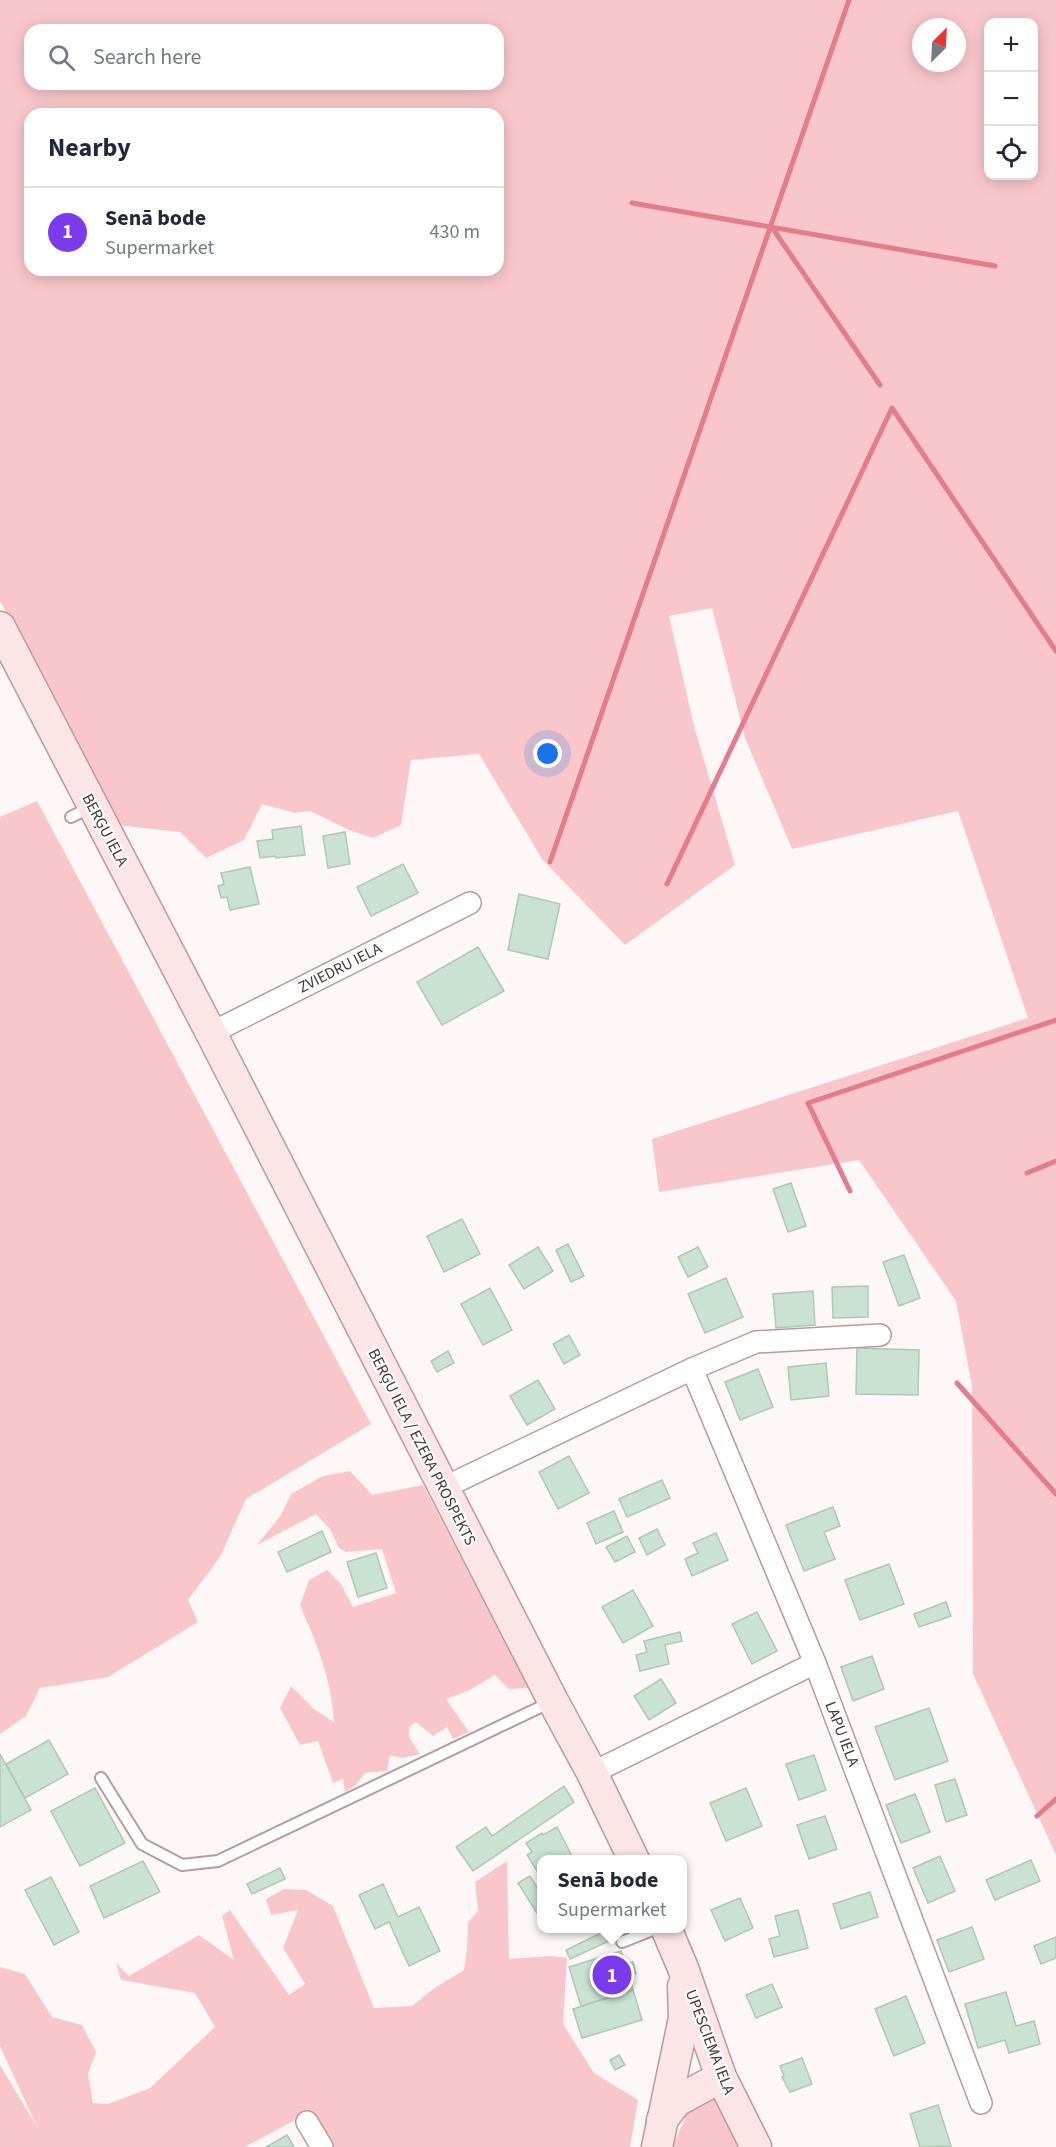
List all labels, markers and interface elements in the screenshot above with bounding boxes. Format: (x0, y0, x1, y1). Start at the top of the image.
north arrow (912, 18, 966, 72)
map controls (984, 18, 1038, 180)
button: + (984, 18, 1038, 72)
search box (24, 24, 504, 90)
icon: search (45, 41, 78, 74)
text: Search here (93, 41, 201, 73)
button: − (984, 72, 1038, 126)
button: locate (984, 126, 1038, 180)
text: Nearby (48, 129, 131, 166)
text: Senā bode (105, 202, 206, 234)
text: 1 (62, 218, 73, 246)
text: 430 m (430, 218, 480, 246)
text: Supermarket (105, 234, 214, 262)
your location (533, 739, 562, 768)
street label: BERĢU IELA (77, 790, 134, 871)
street label: ZVIEDRU IELA (294, 937, 386, 998)
street label: BERĢU IELA / EZERA PROSPEKTS (363, 1345, 481, 1549)
street label: LAPU IELA (820, 1698, 865, 1770)
popup (537, 1855, 687, 1933)
text: Senā bode (557, 1864, 658, 1896)
text: Supermarket (557, 1896, 667, 1924)
pin: 1 (592, 1952, 632, 1998)
street label: UPESCIEMA IELA (680, 1986, 740, 2098)

